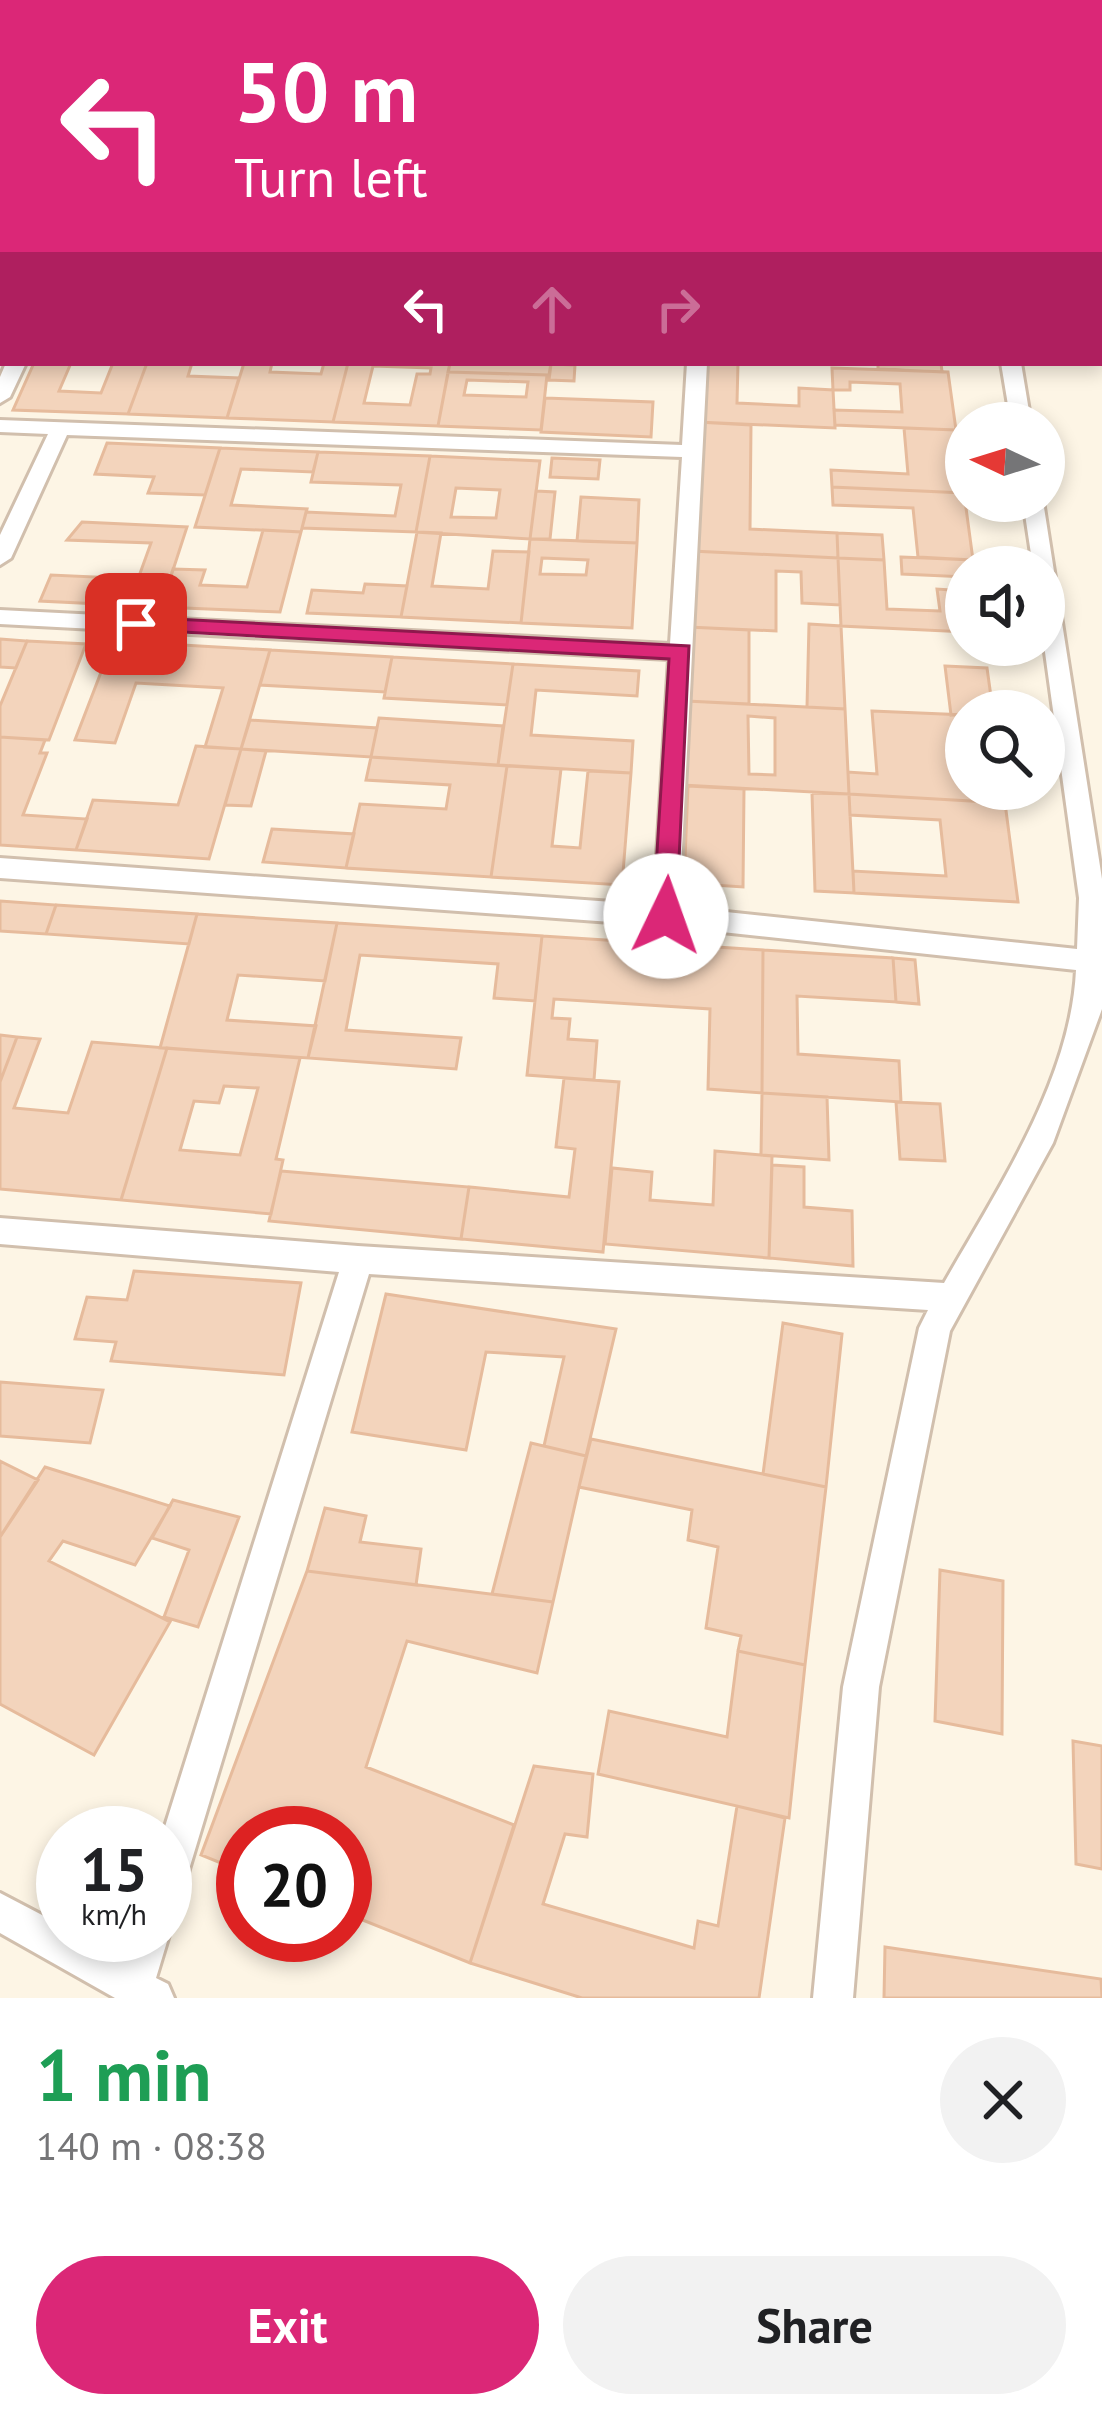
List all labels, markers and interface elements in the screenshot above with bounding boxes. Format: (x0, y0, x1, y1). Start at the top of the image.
text: 50 m (234, 36, 418, 145)
icon: left (36, 48, 192, 204)
text: Turn left (234, 142, 428, 212)
icon: left (393, 276, 459, 342)
icon: ahead (519, 276, 585, 342)
icon: right (645, 276, 711, 342)
north arrow (945, 402, 1065, 522)
map controls (945, 402, 1065, 810)
button: sound (945, 546, 1065, 666)
pin (85, 573, 187, 675)
icon: arrive (103, 591, 169, 657)
button: search (945, 690, 1065, 810)
position arrow (603, 853, 729, 979)
speed limit sign: 20 (216, 1806, 372, 1962)
text: 15 (80, 1830, 148, 1908)
text: km/h (81, 1894, 147, 1933)
text: 1 min (36, 2028, 212, 2121)
button: close (940, 2037, 1066, 2163)
text: 140 m · 08:38 (36, 2120, 267, 2171)
button: Exit (36, 2256, 539, 2394)
button: Share (563, 2256, 1066, 2394)

